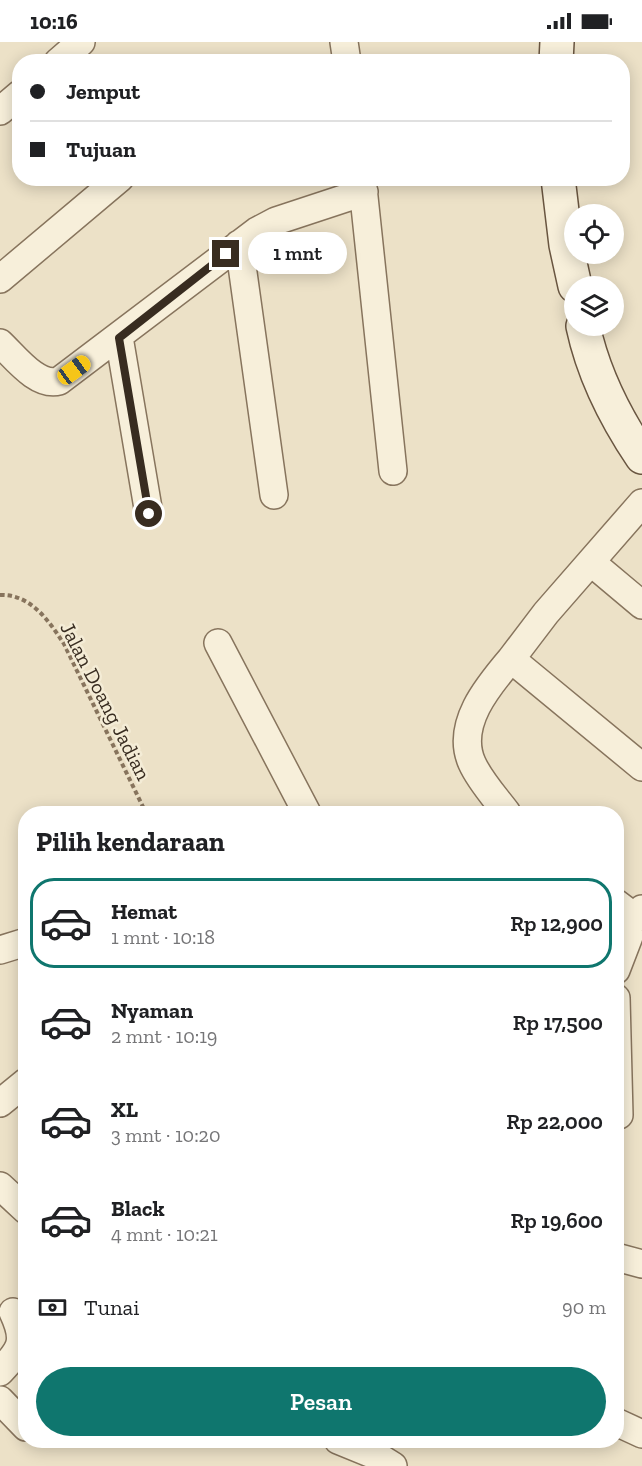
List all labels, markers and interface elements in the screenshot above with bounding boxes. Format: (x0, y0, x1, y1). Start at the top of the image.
text: 10:16 (30, 8, 78, 35)
text: Jemput (66, 78, 140, 105)
text: Tujuan (66, 136, 136, 163)
map controls (564, 204, 624, 336)
button: locate (564, 204, 624, 264)
callout: 1 mnt (247, 233, 346, 275)
route end (212, 240, 239, 267)
text: 1 mnt (273, 241, 322, 265)
button: layers (564, 276, 624, 336)
car (54, 352, 94, 388)
route start (135, 500, 162, 527)
street label: Jalan Doang Jadian (55, 618, 157, 784)
text: Pilih kendaraan (36, 826, 225, 858)
icon: car (39, 896, 93, 950)
text: Hemat (111, 898, 177, 925)
text: Rp 12,900 (510, 910, 603, 937)
text: 1 mnt · 10:18 (111, 925, 215, 949)
icon: car (39, 995, 93, 1049)
text: Nyaman (111, 997, 193, 1024)
text: Rp 17,500 (513, 1009, 603, 1036)
text: 2 mnt · 10:19 (111, 1024, 217, 1048)
icon: car (39, 1094, 93, 1148)
text: XL (111, 1096, 138, 1123)
text: Rp 22,000 (506, 1108, 603, 1135)
text: 3 mnt · 10:20 (111, 1123, 220, 1147)
icon: car (39, 1193, 93, 1247)
text: Black (111, 1195, 165, 1222)
text: Rp 19,600 (510, 1207, 603, 1234)
text: 4 mnt · 10:21 (111, 1222, 218, 1246)
icon: cash (36, 1291, 69, 1324)
text: Tunai (84, 1294, 139, 1321)
text: 90 m (562, 1295, 606, 1319)
button: Pesan (36, 1367, 606, 1436)

